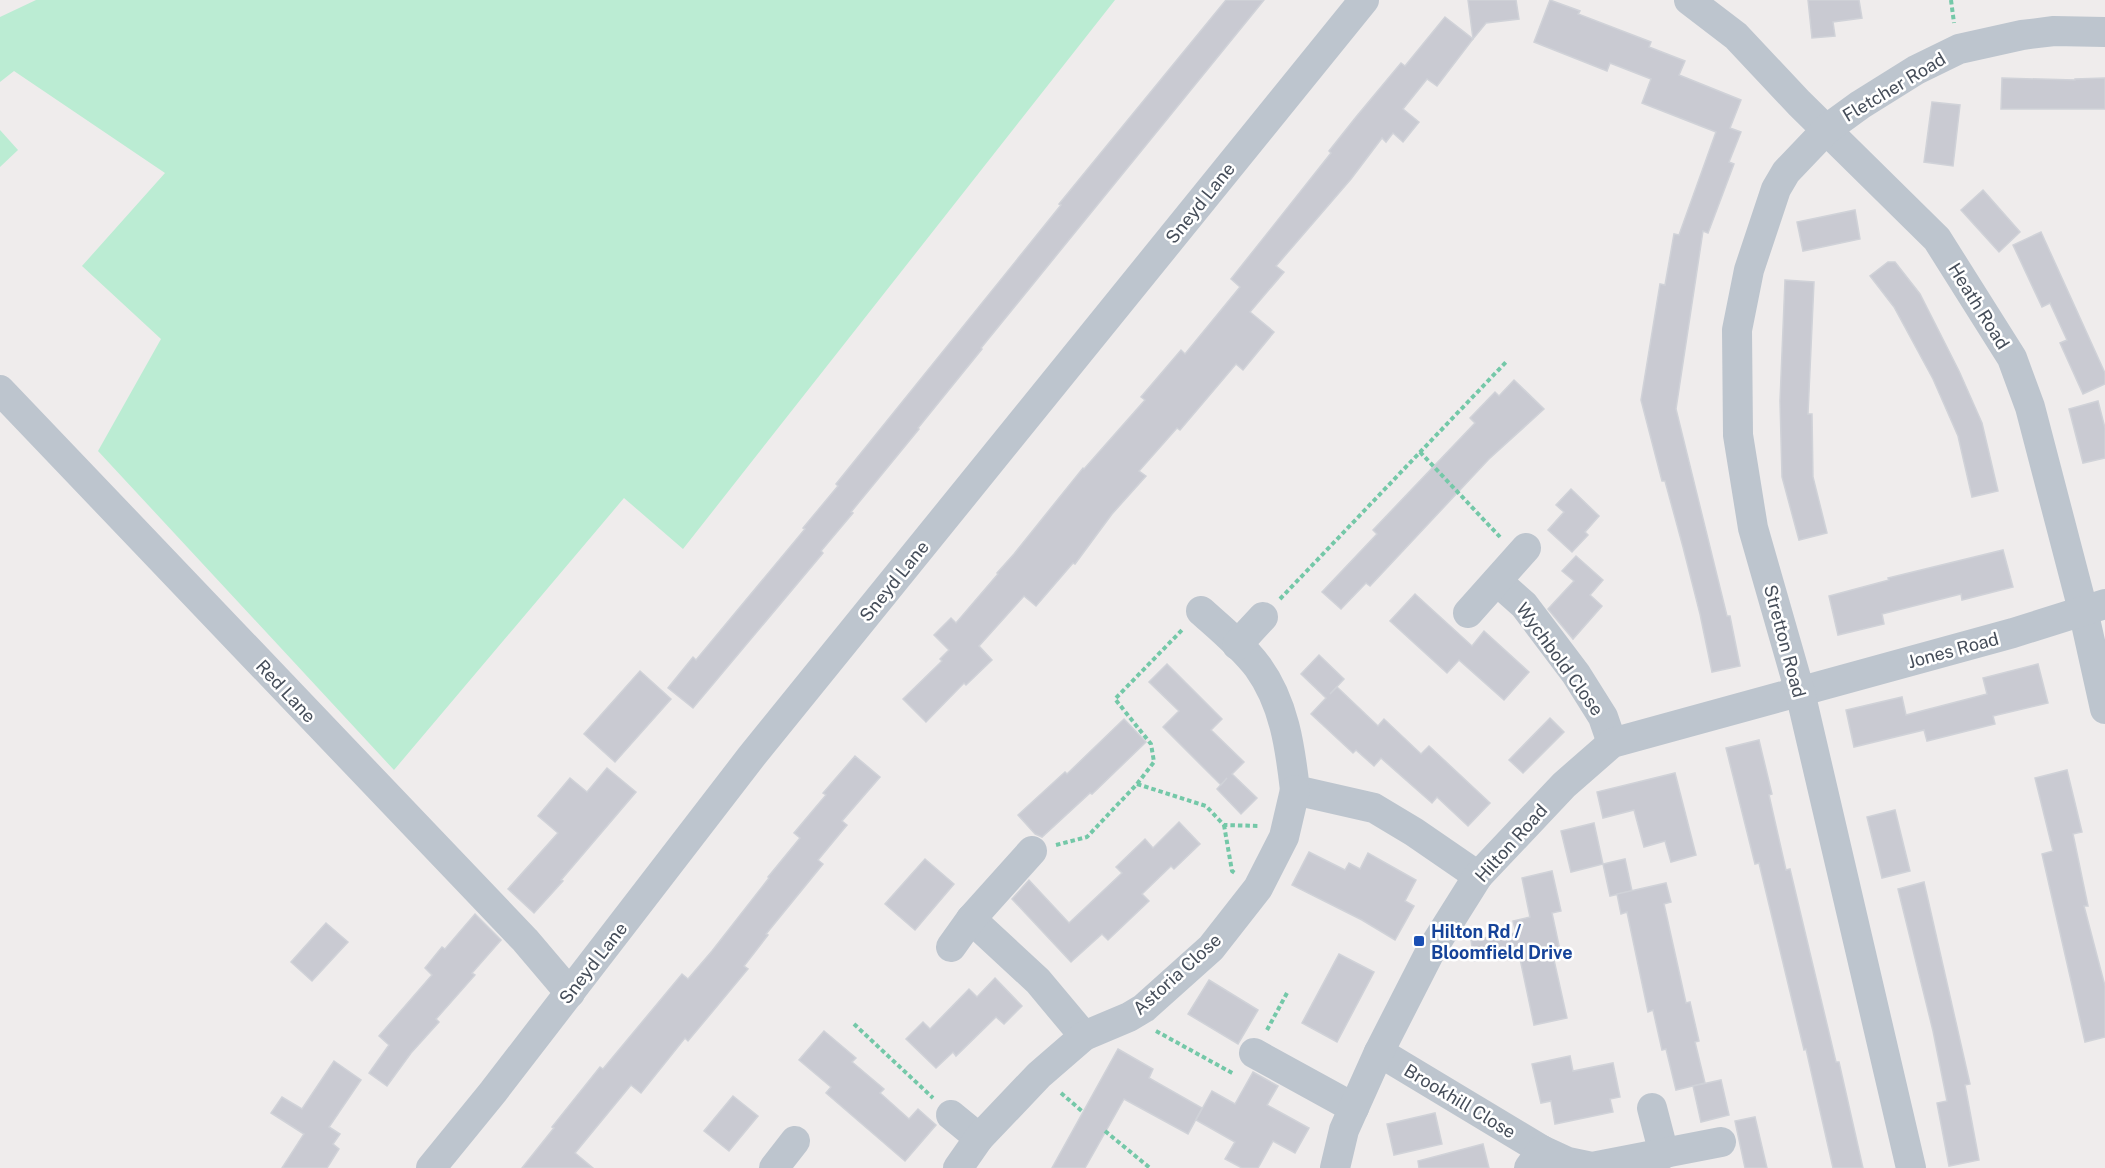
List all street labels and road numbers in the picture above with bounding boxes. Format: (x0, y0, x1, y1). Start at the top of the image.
street label: Fletcher Road (1839, 48, 1949, 126)
street label: Sneyd Lane (1161, 158, 1239, 248)
street label: Heath Road (1944, 259, 2014, 353)
street label: Sneyd Lane (855, 536, 933, 626)
street label: Stretton Road (1760, 582, 1810, 700)
street label: Wychbold Close (1512, 598, 1608, 720)
street label: Jones Road (1905, 628, 2001, 672)
street label: Red Lane (252, 655, 320, 727)
street label: Hilton Road (1471, 800, 1551, 886)
street label: Sneyd Lane (555, 918, 631, 1008)
street label: Astoria Close (1129, 929, 1225, 1019)
street label: Brookhill Close (1400, 1059, 1520, 1143)

